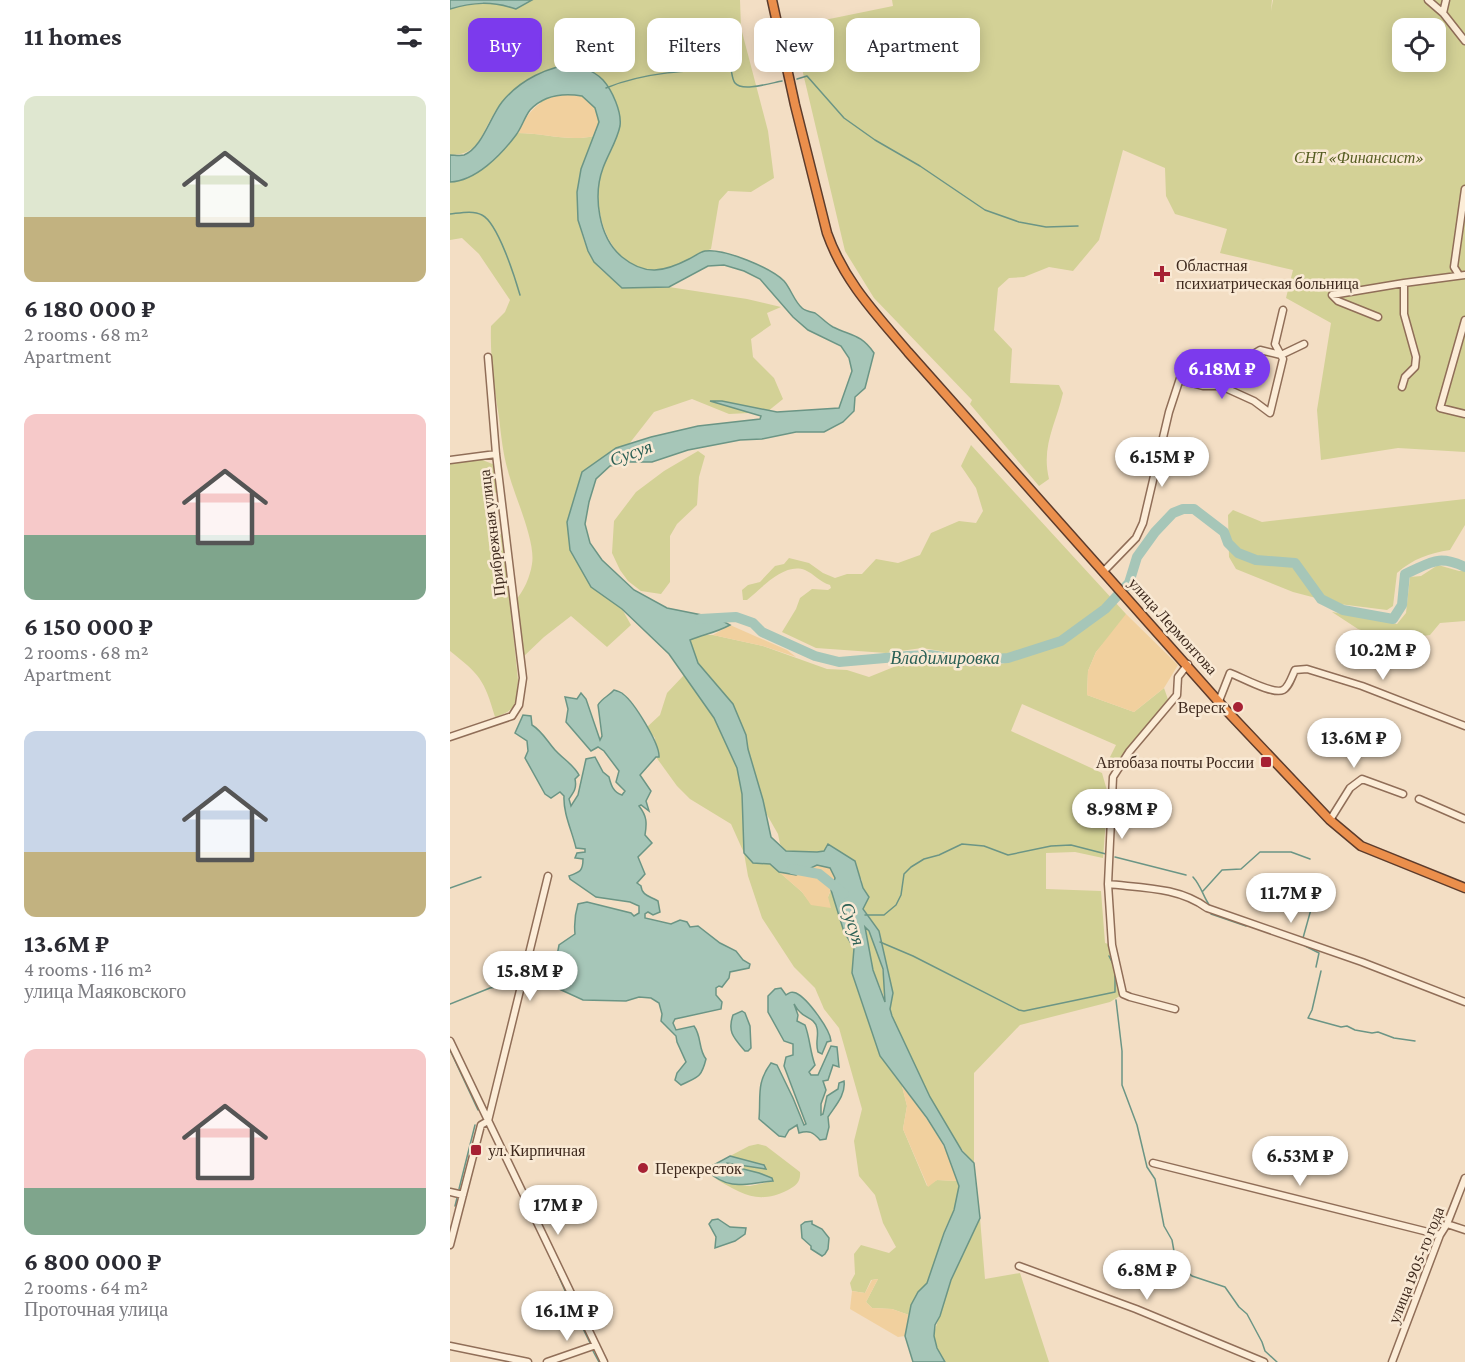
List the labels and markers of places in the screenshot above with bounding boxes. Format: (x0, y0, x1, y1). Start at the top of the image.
place label: Областная психиатрическая больница (1176, 257, 1359, 293)
marker: Областная психиатрическая больница (1153, 265, 1171, 283)
pin: 6.18M ₽ (1167, 349, 1277, 400)
pin: 6.15M ₽ (1107, 437, 1217, 488)
pin: 10.2M ₽ (1328, 630, 1438, 681)
place label: Вереск (1178, 699, 1226, 717)
marker: Вереск (1231, 700, 1245, 714)
pin: 13.6M ₽ (1299, 718, 1409, 769)
place label: Автобаза почты России (1096, 754, 1254, 771)
marker: Автобаза почты России (1259, 755, 1273, 769)
pin: 8.98M ₽ (1067, 789, 1177, 840)
pin: 11.7M ₽ (1236, 873, 1346, 924)
pin: 15.8M ₽ (475, 951, 585, 1002)
pin: 6.53M ₽ (1245, 1136, 1355, 1187)
place label: ул. Кирпичная (488, 1142, 586, 1160)
marker: ул. Кирпичная (469, 1143, 483, 1157)
place label: Перекресток (655, 1160, 742, 1178)
marker: Перекресток (636, 1161, 650, 1175)
pin: 17M ₽ (516, 1185, 600, 1236)
pin: 6.8M ₽ (1098, 1250, 1196, 1301)
pin: 16.1M ₽ (512, 1291, 622, 1342)

